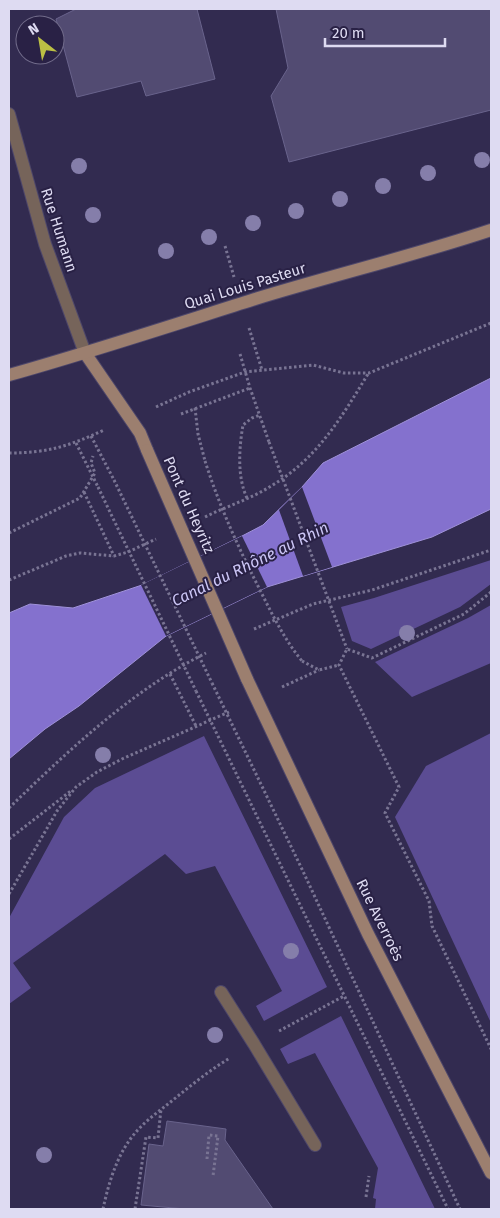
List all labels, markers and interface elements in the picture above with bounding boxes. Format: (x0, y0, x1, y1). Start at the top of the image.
north arrow (15, 15, 65, 65)
scale bar (325, 15, 445, 47)
text: N (25, 20, 42, 39)
text: 20 m (332, 24, 365, 42)
street label: Rue Humann (37, 186, 81, 274)
street label: Quai Louis Pasteur (182, 259, 308, 313)
street label: Pont du Heyritz (160, 454, 219, 557)
water label: Canal du Rhône au Rhin (168, 518, 332, 610)
street label: Rue Averroès (352, 876, 408, 964)

